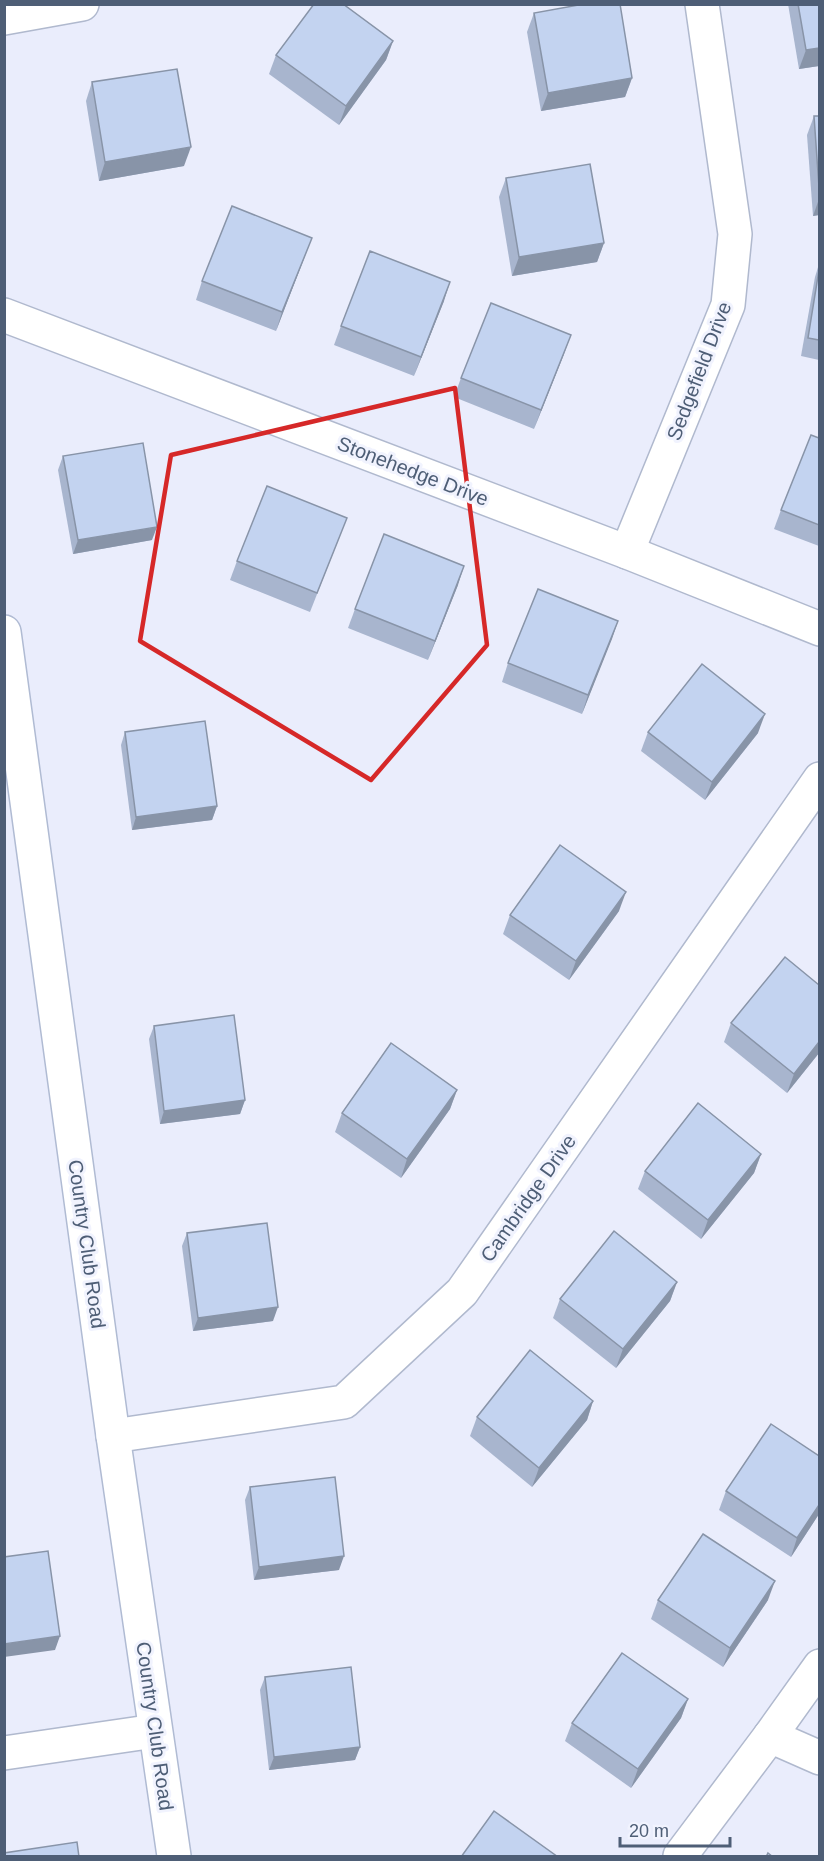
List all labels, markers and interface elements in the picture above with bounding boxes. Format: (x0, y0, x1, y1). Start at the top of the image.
street label: Sedgefield Drive (662, 299, 736, 443)
street label: Stonehedge Drive (334, 432, 492, 510)
street label: Cambridge Drive (476, 1130, 580, 1266)
street label: Country Club Road (64, 1158, 110, 1330)
street label: Country Club Road (132, 1640, 178, 1812)
scale bar (620, 1810, 730, 1848)
text: 20 m (629, 1821, 669, 1841)

